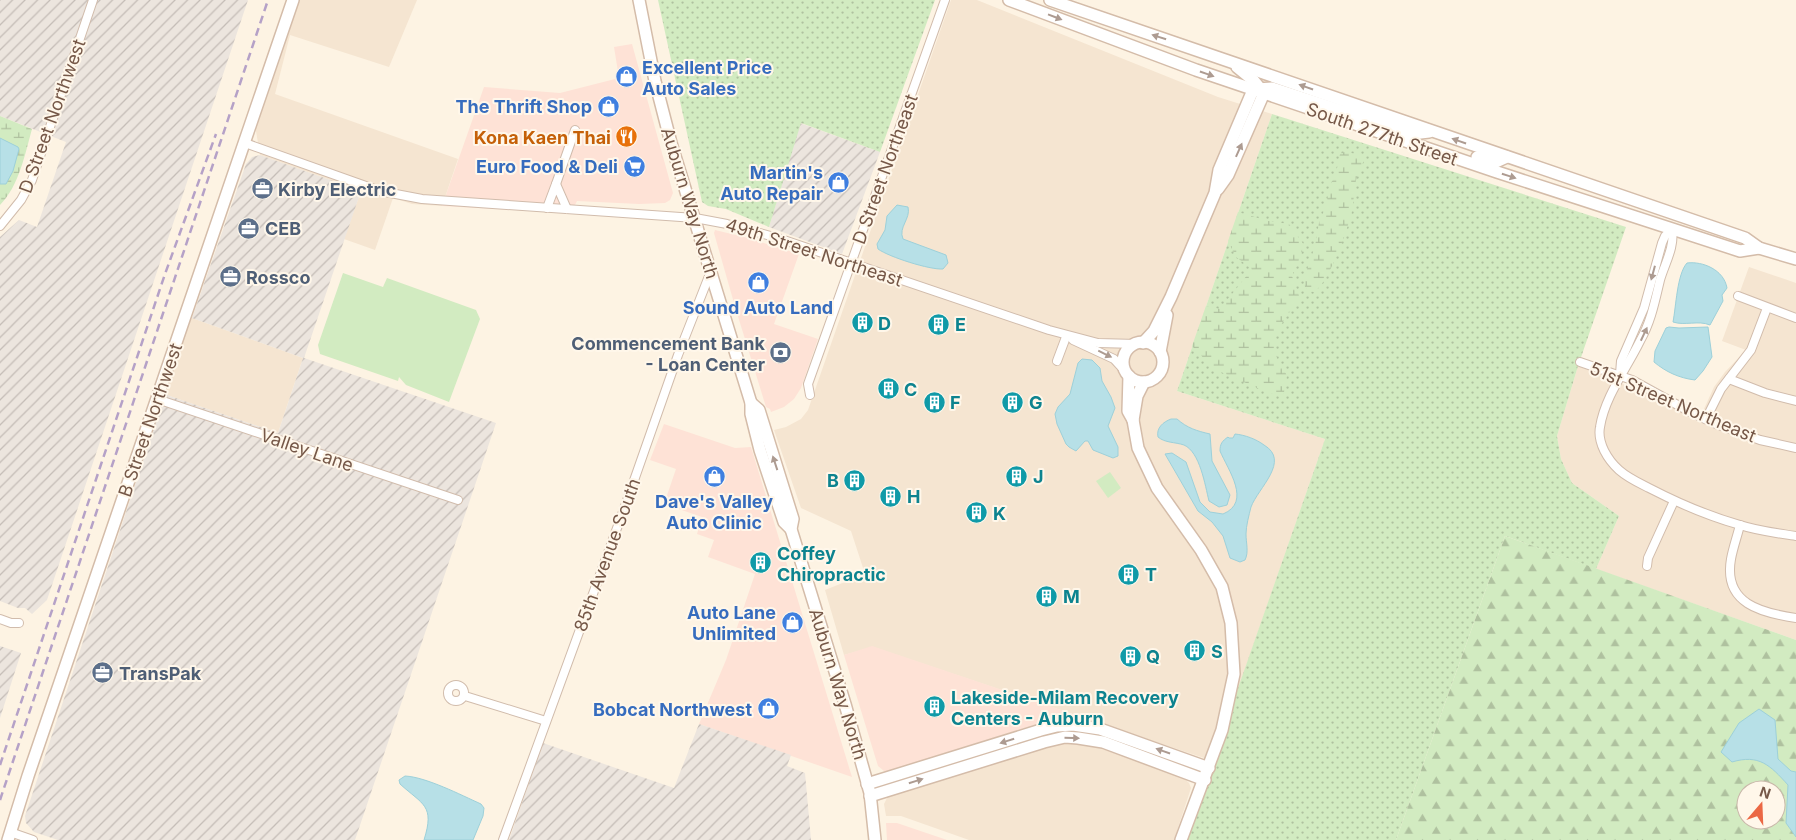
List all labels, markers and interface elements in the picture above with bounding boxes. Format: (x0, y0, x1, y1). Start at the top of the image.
one-way arrow (1048, 14, 1062, 22)
one-way arrow (1151, 33, 1166, 41)
street label: D Street Northwest (14, 36, 90, 196)
place label: Excellent Price Auto Sales (642, 57, 772, 99)
shop icon: Excellent Price Auto Sales (614, 65, 638, 89)
one-way arrow (1200, 70, 1215, 78)
one-way arrow (1298, 83, 1313, 90)
street label: D Street Northeast (848, 91, 922, 247)
shop icon: The Thrift Shop (596, 94, 620, 118)
place label: The Thrift Shop (456, 96, 592, 117)
street label: South 277th Street (1304, 98, 1461, 170)
restaurant icon: Kona Kaen Thai (615, 125, 639, 149)
street label: Auburn Way North (657, 125, 723, 281)
place label: Kona Kaen Thai (474, 127, 611, 148)
one-way arrow (1451, 136, 1466, 144)
one-way arrow (1236, 143, 1244, 157)
supermarket icon: Euro Food & Deli (622, 154, 646, 178)
place label: Euro Food & Deli (476, 156, 618, 177)
place label: Martin's Auto Repair (720, 162, 823, 204)
shop icon: Martin's Auto Repair (827, 170, 851, 194)
one-way arrow (1502, 172, 1517, 180)
office icon: Kirby Electric (250, 177, 274, 201)
place label: Kirby Electric (278, 179, 396, 200)
street label: 49th Street Northeast (723, 213, 905, 291)
office icon: CEB (237, 216, 261, 240)
place label: CEB (265, 218, 301, 239)
office icon: Rossco (218, 265, 242, 289)
one-way arrow (1648, 265, 1656, 280)
place label: Rossco (246, 267, 310, 288)
shop icon: Sound Auto Land (746, 270, 770, 294)
place label: Sound Auto Land (683, 297, 833, 318)
building icon: D (850, 311, 874, 335)
building icon: E (927, 312, 951, 336)
place label: D (878, 313, 891, 334)
place label: E (955, 314, 966, 335)
one-way arrow (1640, 327, 1648, 341)
place label: Commencement Bank - Loan Center (571, 333, 766, 375)
street label: B Street Northwest (114, 340, 186, 500)
bank icon: Commencement Bank - Loan Center (769, 341, 793, 365)
one-way arrow (1098, 350, 1112, 358)
street label: 51st Street Northeast (1587, 357, 1759, 447)
building icon: C (876, 377, 900, 401)
place label: C (904, 379, 917, 400)
building icon: F (922, 390, 946, 414)
building icon: G (1001, 390, 1025, 414)
place label: F (950, 392, 961, 413)
place label: G (1029, 392, 1043, 413)
street label: Valley Lane (258, 424, 356, 476)
one-way arrow (771, 455, 779, 470)
shop icon: Dave's Valley Auto Clinic (702, 464, 726, 488)
building icon: J (1005, 464, 1029, 488)
place label: J (1033, 466, 1044, 487)
building icon: B (843, 468, 867, 492)
place label: B (827, 470, 839, 491)
street label: 85th Avenue South (570, 476, 644, 634)
building icon: H (879, 484, 903, 508)
place label: H (907, 486, 920, 507)
place label: Dave's Valley Auto Clinic (655, 491, 773, 533)
building icon: K (965, 501, 989, 525)
place label: K (993, 503, 1006, 524)
place label: Coffey Chiropractic (777, 543, 886, 585)
building icon: Coffey Chiropractic (749, 551, 773, 575)
building icon: T (1117, 562, 1141, 586)
place label: T (1145, 564, 1157, 585)
building icon: M (1035, 584, 1059, 608)
place label: M (1063, 586, 1080, 607)
place label: Auto Lane Unlimited (687, 602, 776, 644)
street label: Auburn Way North (805, 606, 871, 762)
shop icon: Auto Lane Unlimited (780, 610, 804, 634)
building icon: S (1183, 639, 1207, 663)
place label: S (1211, 641, 1223, 662)
building icon: Q (1118, 644, 1142, 668)
place label: Q (1146, 646, 1160, 667)
office icon: TransPak (91, 661, 115, 685)
place label: TransPak (119, 663, 202, 684)
place label: Lakeside-Milam Recovery Centers - Auburn (951, 687, 1179, 729)
building icon: Lakeside-Milam Recovery Centers - Auburn (923, 695, 947, 719)
shop icon: Bobcat Northwest (756, 697, 780, 721)
place label: Bobcat Northwest (593, 699, 752, 720)
one-way arrow (1065, 734, 1081, 742)
one-way arrow (999, 737, 1014, 745)
one-way arrow (1156, 747, 1171, 754)
one-way arrow (909, 777, 924, 785)
north arrow (1736, 780, 1786, 830)
text: N (1758, 782, 1773, 802)

